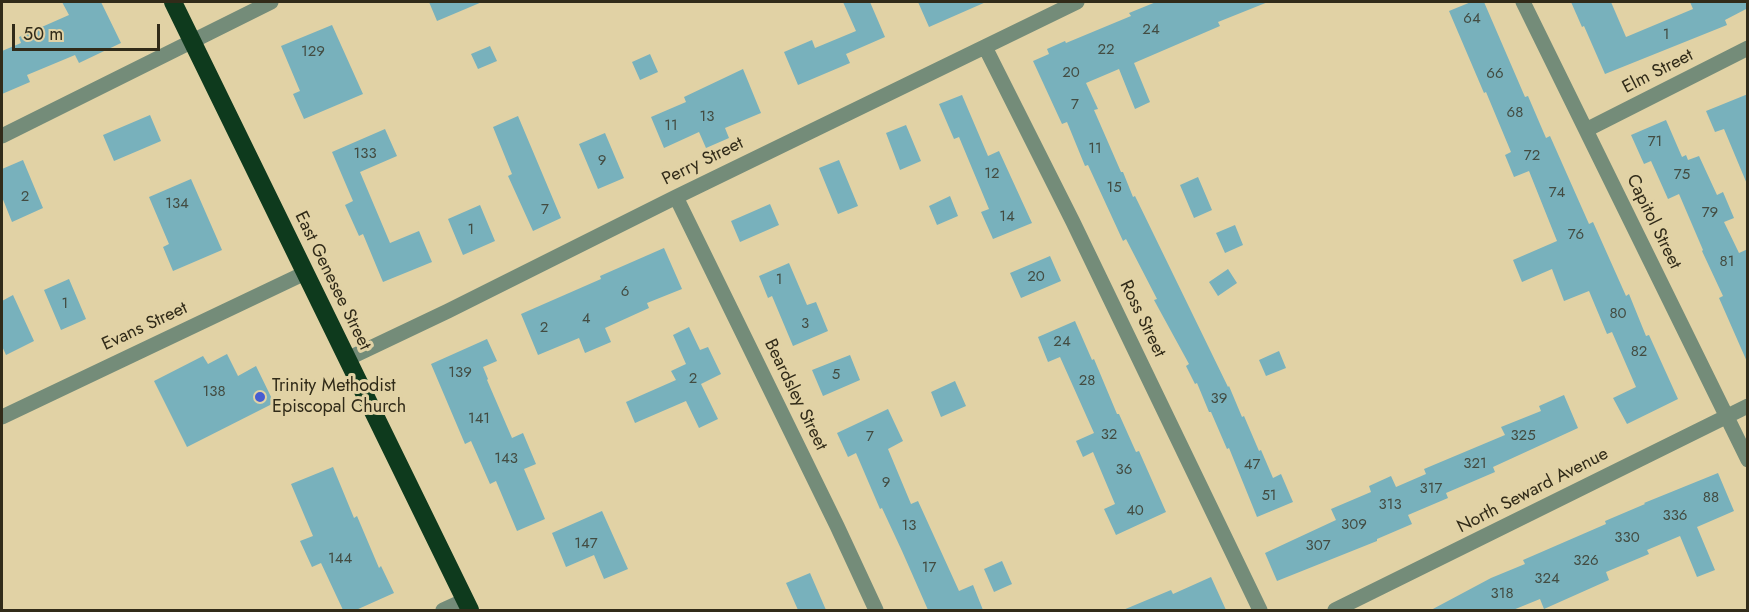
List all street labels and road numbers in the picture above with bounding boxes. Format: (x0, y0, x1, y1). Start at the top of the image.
street label: Elm Street (1619, 45, 1697, 99)
street label: Perry Street (659, 133, 747, 191)
street label: Capitol Street (1621, 171, 1685, 273)
street label: East Genesee Street (289, 208, 375, 354)
street label: Ross Street (1114, 277, 1170, 361)
street label: Evans Street (99, 298, 191, 356)
street label: Beardsley Street (759, 336, 831, 454)
street label: North Seward Avenue (1454, 444, 1612, 538)

